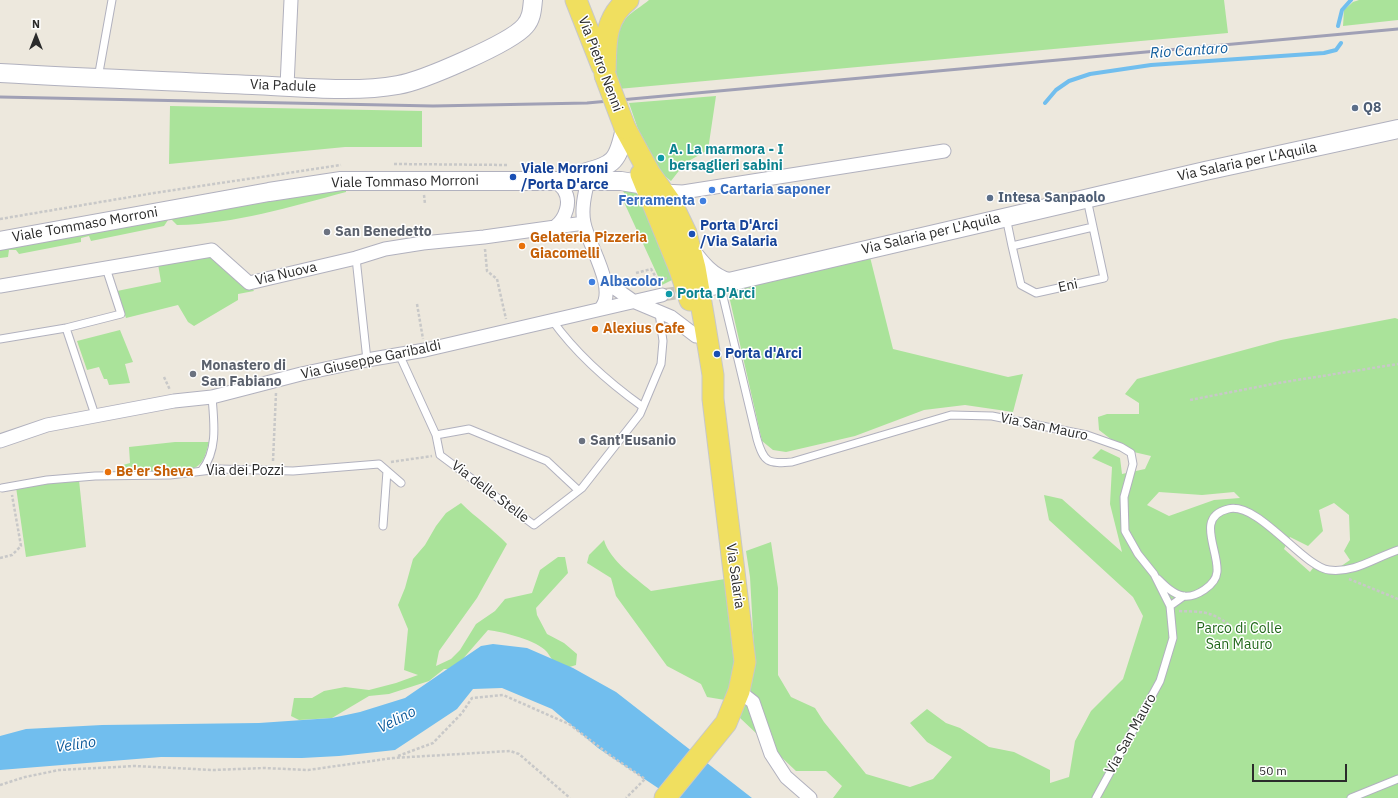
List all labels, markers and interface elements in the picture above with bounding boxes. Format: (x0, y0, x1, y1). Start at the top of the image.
street label: Via Pietro Nenni (574, 14, 626, 114)
north arrow (16, 16, 56, 56)
text: N (32, 17, 40, 31)
water label: Rio Cantaro (1149, 39, 1229, 63)
street label: Via Padule (250, 76, 316, 96)
place label: Q8 (1363, 100, 1381, 116)
marker: Q8 (1350, 103, 1360, 113)
street label: Via Salaria per L'Aquila (1176, 139, 1318, 185)
place label: A. La marmora - I bersaglieri sabini (669, 142, 784, 174)
marker: A. La marmora - I bersaglieri sabini (656, 153, 666, 163)
place label: Viale Morroni /Porta D'arce (521, 161, 609, 194)
street label: Viale Tommaso Morroni (331, 172, 479, 192)
marker: Viale Morroni /Porta D'arce (508, 172, 518, 182)
place label: Cartaria saponer (720, 182, 830, 198)
marker: Cartaria saponer (707, 185, 717, 195)
place label: Intesa Sanpaolo (998, 190, 1105, 206)
place label: Ferramenta (618, 193, 695, 209)
marker: Intesa Sanpaolo (985, 193, 995, 203)
marker: Ferramenta (698, 196, 708, 206)
street label: Viale Tommaso Morroni (11, 204, 159, 246)
street label: Via Salaria per L'Aquila (860, 210, 1002, 258)
place label: Porta D'Arci /Via Salaria (700, 218, 778, 250)
place label: San Benedetto (335, 224, 432, 240)
marker: San Benedetto (322, 227, 332, 237)
marker: Porta D'Arci /Via Salaria (687, 229, 697, 239)
place label: Gelateria Pizzeria Giacomelli (530, 230, 647, 262)
marker: Gelateria Pizzeria Giacomelli (517, 241, 527, 251)
street label: Via Nuova (254, 259, 318, 289)
place label: Albacolor (600, 274, 663, 290)
street label: Eni (1057, 276, 1079, 296)
marker: Albacolor (587, 277, 597, 287)
place label: Porta D'Arci (677, 286, 755, 302)
marker: Porta D'Arci (664, 289, 674, 299)
place label: Alexius Cafe (603, 321, 685, 337)
marker: Alexius Cafe (590, 324, 600, 334)
street label: Via Giuseppe Garibaldi (300, 337, 442, 383)
place label: Porta d'Arci (725, 346, 802, 362)
marker: Porta d'Arci (712, 349, 722, 359)
place label: Monastero di San Fabiano (201, 358, 286, 390)
marker: Monastero di San Fabiano (188, 369, 198, 379)
street label: Via San Mauro (999, 409, 1089, 445)
place label: Sant'Eusanio (590, 433, 676, 449)
marker: Sant'Eusanio (577, 436, 587, 446)
street label: Via delle Stelle (448, 457, 532, 527)
street label: Via dei Pozzi (206, 463, 284, 479)
place label: Be'er Sheva (116, 464, 193, 480)
marker: Be'er Sheva (103, 467, 113, 477)
street label: Via Salaria (722, 542, 748, 610)
park label: Parco di Colle San Mauro (1196, 621, 1282, 654)
street label: Via San Mauro (1102, 691, 1160, 777)
water label: Velino (375, 703, 419, 737)
water label: Velino (55, 733, 97, 757)
scale bar (1254, 756, 1349, 782)
text: 50 m (1259, 763, 1287, 778)

